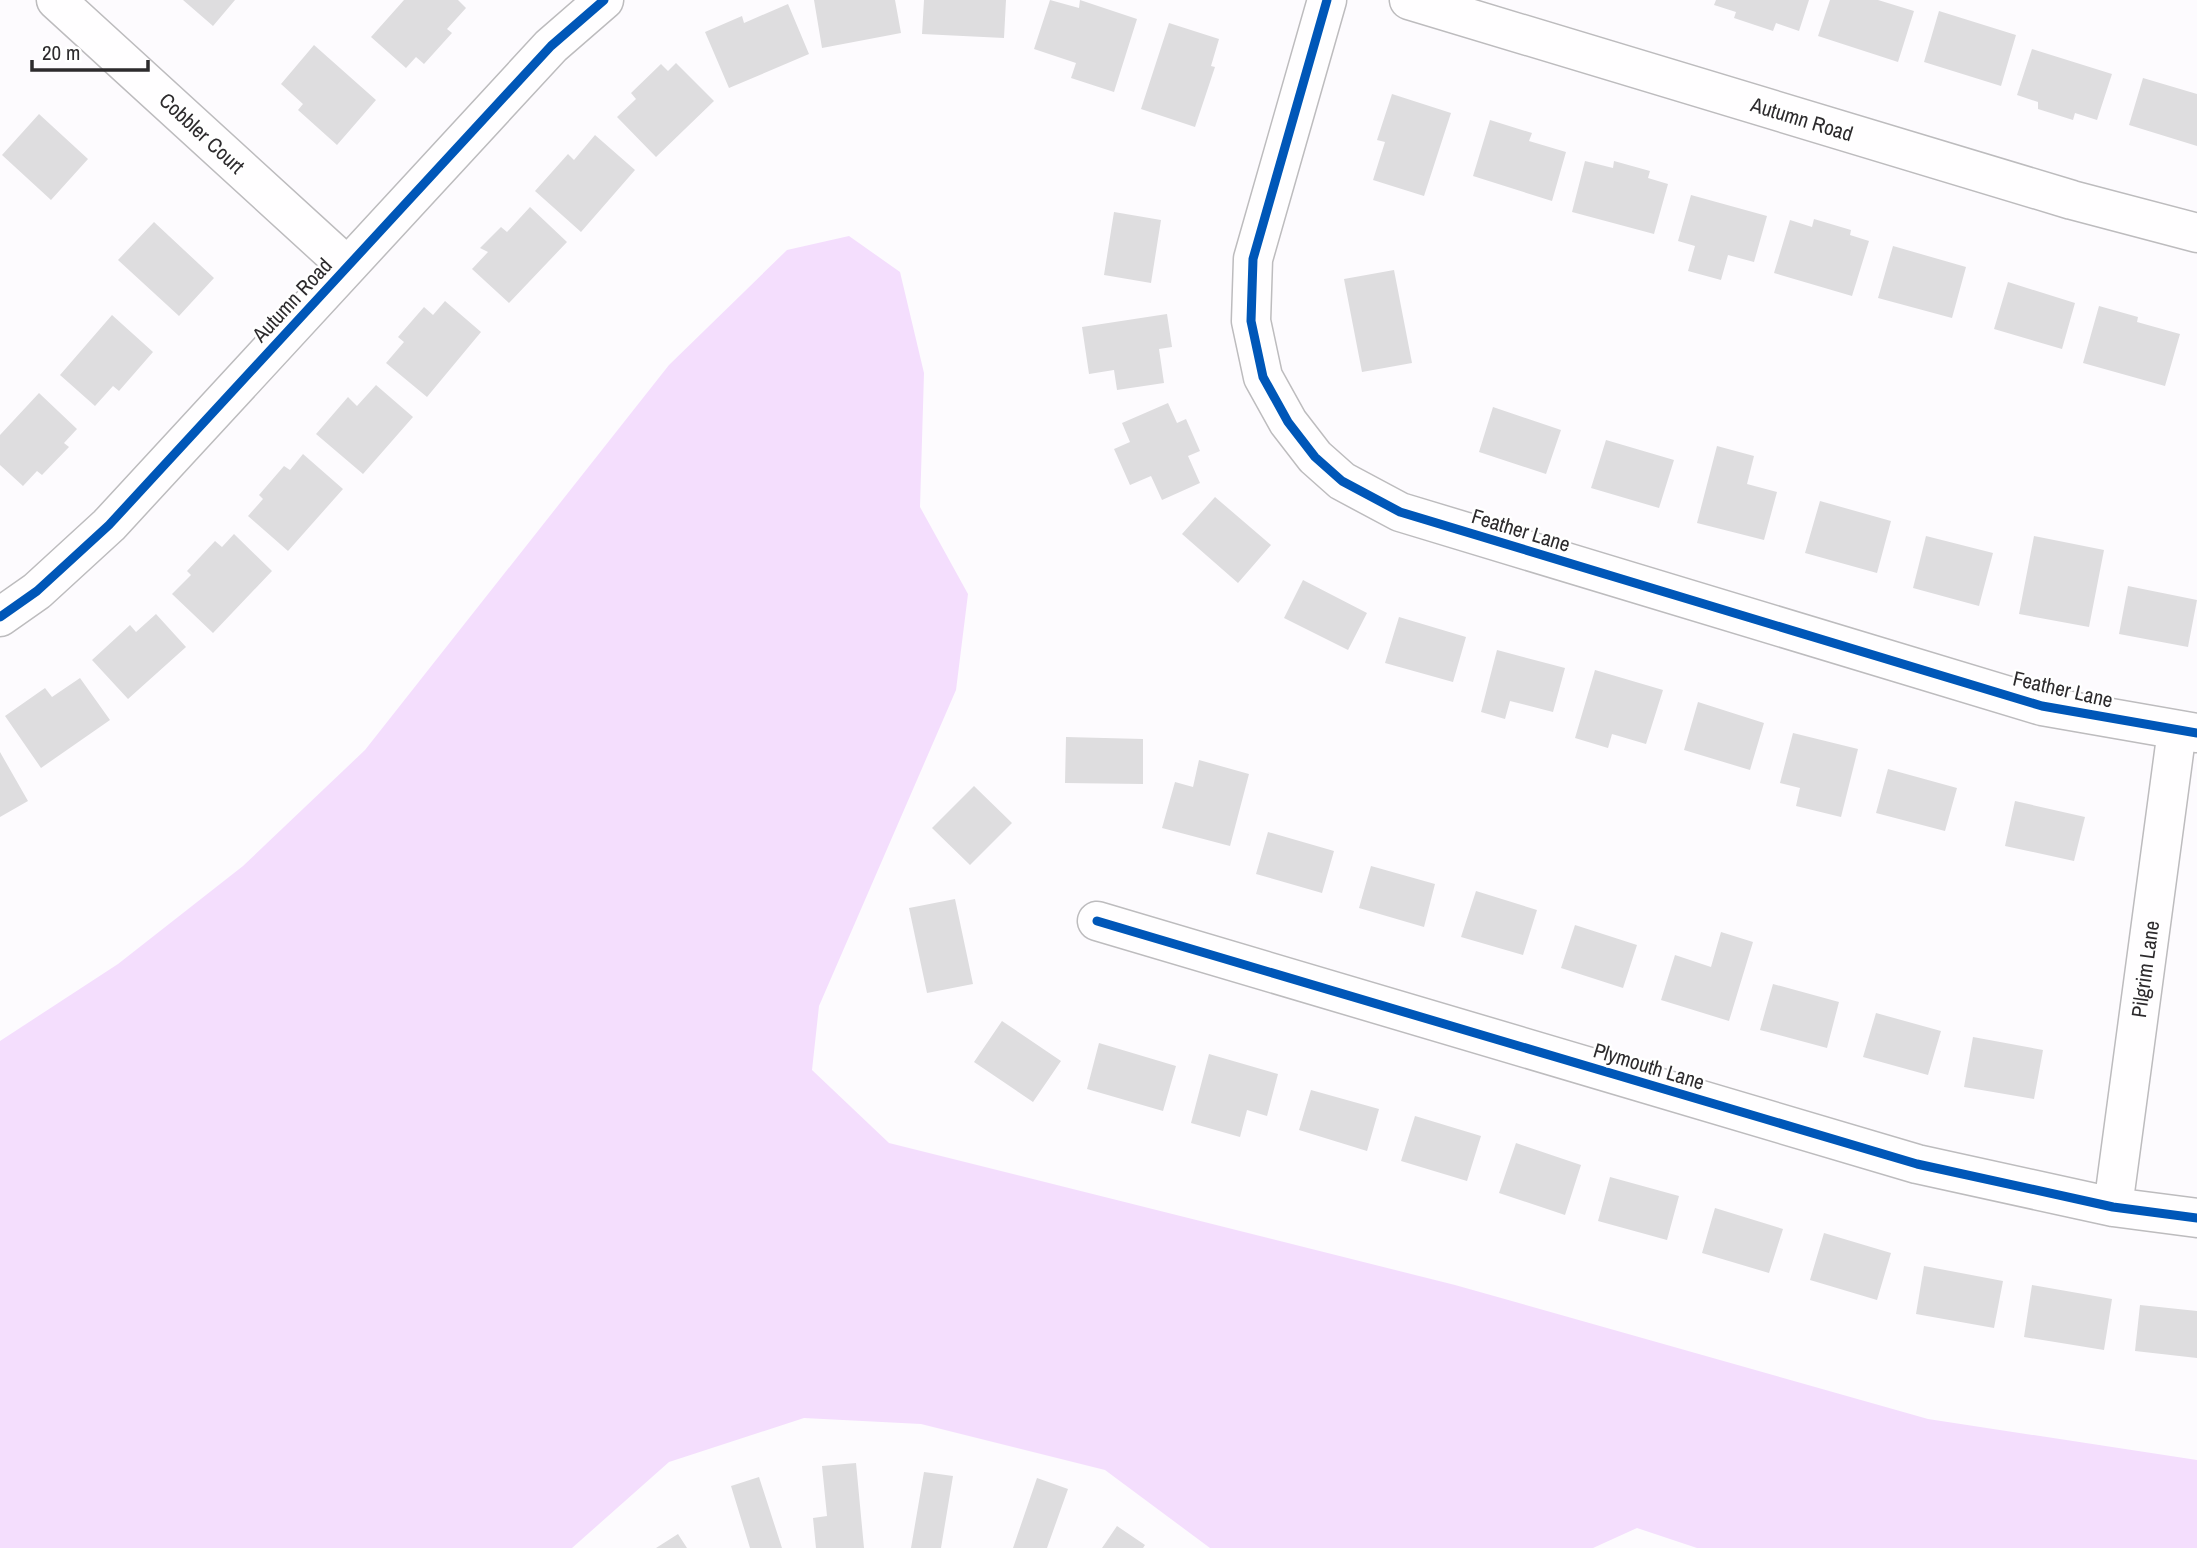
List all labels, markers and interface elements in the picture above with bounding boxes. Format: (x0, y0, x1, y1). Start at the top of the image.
scale bar (32, 28, 147, 72)
text: 20 m (42, 38, 80, 67)
street label: Cobbler Court (153, 86, 251, 180)
street label: Autumn Road (1746, 89, 1857, 148)
street label: Autumn Road (245, 252, 339, 349)
street label: Feather Lane (1468, 501, 1574, 559)
street label: Feather Lane (2010, 663, 2116, 715)
street label: Pilgrim Lane (2124, 919, 2166, 1019)
street label: Plymouth Lane (1590, 1035, 1708, 1097)

